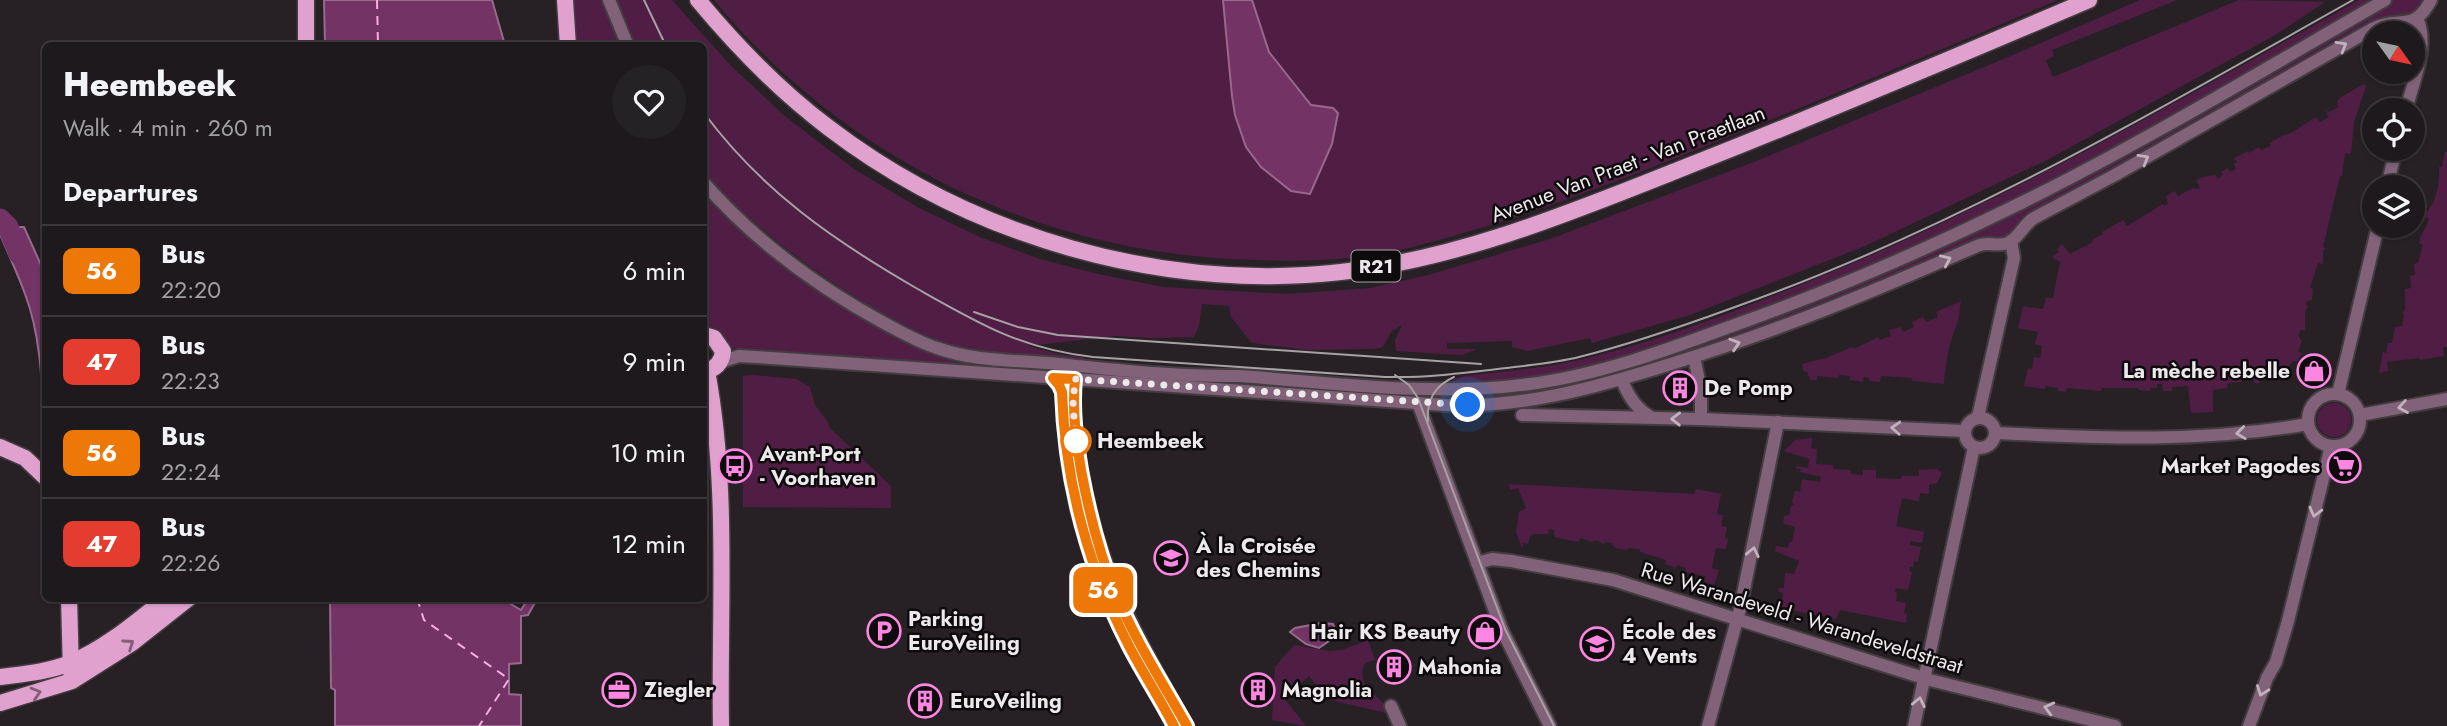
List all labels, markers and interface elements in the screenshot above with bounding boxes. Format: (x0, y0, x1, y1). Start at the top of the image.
north arrow (2362, 21, 2426, 84)
map controls (2362, 21, 2425, 238)
one-way arrow (2335, 41, 2347, 54)
text: Heembeek (63, 61, 236, 108)
button: heart (612, 65, 686, 139)
street label: Avenue Van Praet - Van Praetlaan (1486, 98, 1770, 230)
button: locate (2362, 98, 2425, 161)
text: Walk · 4 min · 260 m (63, 111, 273, 145)
one-way arrow (2137, 154, 2150, 167)
text: Departures (63, 173, 198, 211)
button: layers (2362, 175, 2425, 238)
text: Bus (161, 235, 205, 273)
road number: R21 (1352, 250, 1400, 282)
text: 6 min (623, 252, 686, 290)
text: 56 (86, 253, 117, 288)
one-way arrow (1939, 254, 1951, 268)
text: 22:20 (161, 273, 221, 307)
text: Bus (161, 326, 205, 364)
one-way arrow (1728, 338, 1740, 352)
text: 9 min (623, 343, 686, 381)
text: 47 (86, 344, 117, 379)
shop icon: La mèche rebelle (2295, 352, 2333, 390)
place label: La mèche rebelle (2123, 356, 2290, 386)
text: 22:23 (161, 364, 220, 398)
building icon: De Pomp (1661, 369, 1699, 407)
place label: De Pomp (1704, 373, 1793, 403)
your location (1450, 387, 1485, 422)
one-way arrow (2397, 399, 2409, 414)
one-way arrow (1670, 411, 1681, 426)
text: Bus (161, 417, 205, 455)
one-way arrow (1890, 420, 1901, 435)
marker: Heembeek (1061, 426, 1091, 456)
place label: Heembeek (1097, 426, 1204, 456)
one-way arrow (2235, 426, 2246, 441)
text: 10 min (610, 434, 686, 472)
text: 56 (86, 435, 117, 470)
place label: Avant-Port - Voorhaven (759, 439, 876, 493)
bus stop icon: Avant-Port - Voorhaven (716, 447, 754, 485)
supermarket icon: Market Pagodes (2325, 447, 2363, 485)
place label: Market Pagodes (2161, 451, 2320, 481)
text: 22:24 (161, 455, 221, 489)
one-way arrow (2309, 506, 2323, 518)
text: Bus (161, 508, 205, 546)
text: 12 min (611, 525, 686, 563)
text: 47 (86, 526, 117, 561)
place label: À la Croisée des Chemins (1195, 531, 1321, 585)
school or university icon: À la Croisée des Chemins (1152, 539, 1190, 577)
text: 22:26 (161, 546, 220, 580)
one-way arrow (1744, 546, 1759, 558)
street label: Rue Warandeveld - Warandeveldstraat (1637, 555, 1967, 681)
line badge: 56 (1072, 567, 1134, 613)
text: 56 (1087, 572, 1119, 607)
place label: Parking EuroVeiling (908, 604, 1020, 658)
parking icon: Parking EuroVeiling (865, 612, 903, 650)
shop icon: Hair KS Beauty (1466, 613, 1504, 651)
place label: Hair KS Beauty (1310, 617, 1461, 647)
place label: École des 4 Vents (1622, 617, 1716, 671)
school or university icon: École des 4 Vents (1578, 625, 1616, 663)
one-way arrow (121, 640, 134, 652)
building icon: Mahonia (1375, 648, 1413, 686)
place label: Mahonia (1418, 652, 1502, 682)
office icon: Ziegler (600, 671, 638, 709)
building icon: Magnolia (1239, 671, 1277, 709)
place label: Ziegler (644, 675, 714, 705)
place label: Magnolia (1282, 675, 1372, 705)
building icon: EuroVeiling (906, 682, 944, 720)
one-way arrow (2256, 685, 2270, 697)
place label: EuroVeiling (950, 686, 1062, 716)
one-way arrow (30, 687, 42, 702)
one-way arrow (1911, 696, 1925, 708)
one-way arrow (2043, 702, 2055, 716)

